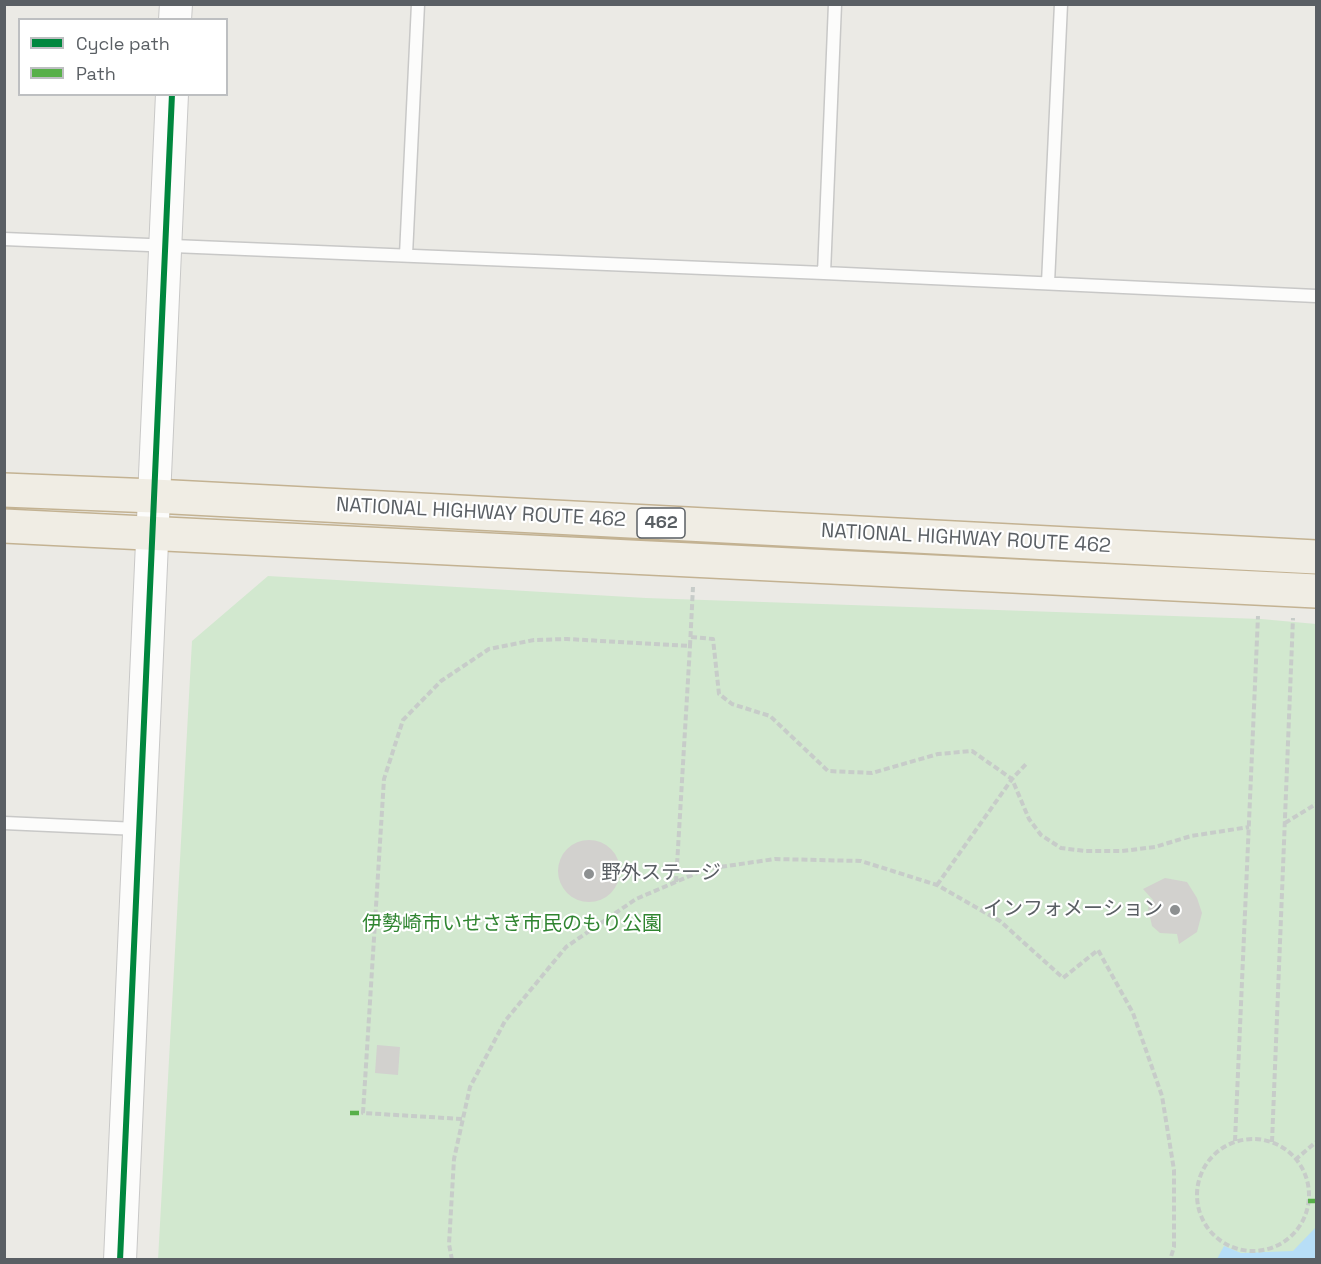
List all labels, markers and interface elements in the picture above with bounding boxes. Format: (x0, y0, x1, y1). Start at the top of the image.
legend (18, 18, 228, 96)
text: Cycle path (76, 32, 170, 55)
text: Path (76, 62, 116, 85)
street label: NATIONAL HIGHWAY ROUTE 462 (335, 493, 627, 533)
road number: 462 (637, 508, 685, 538)
street label: NATIONAL HIGHWAY ROUTE 462 (820, 519, 1112, 559)
place label: 野外ステージ (601, 862, 721, 886)
marker: 野外ステージ (582, 867, 596, 881)
place label: インフォメーション (983, 898, 1163, 922)
marker: インフォメーション (1168, 903, 1182, 917)
park label: 伊勢崎市いせさき市民のもり公園 (362, 913, 662, 937)

